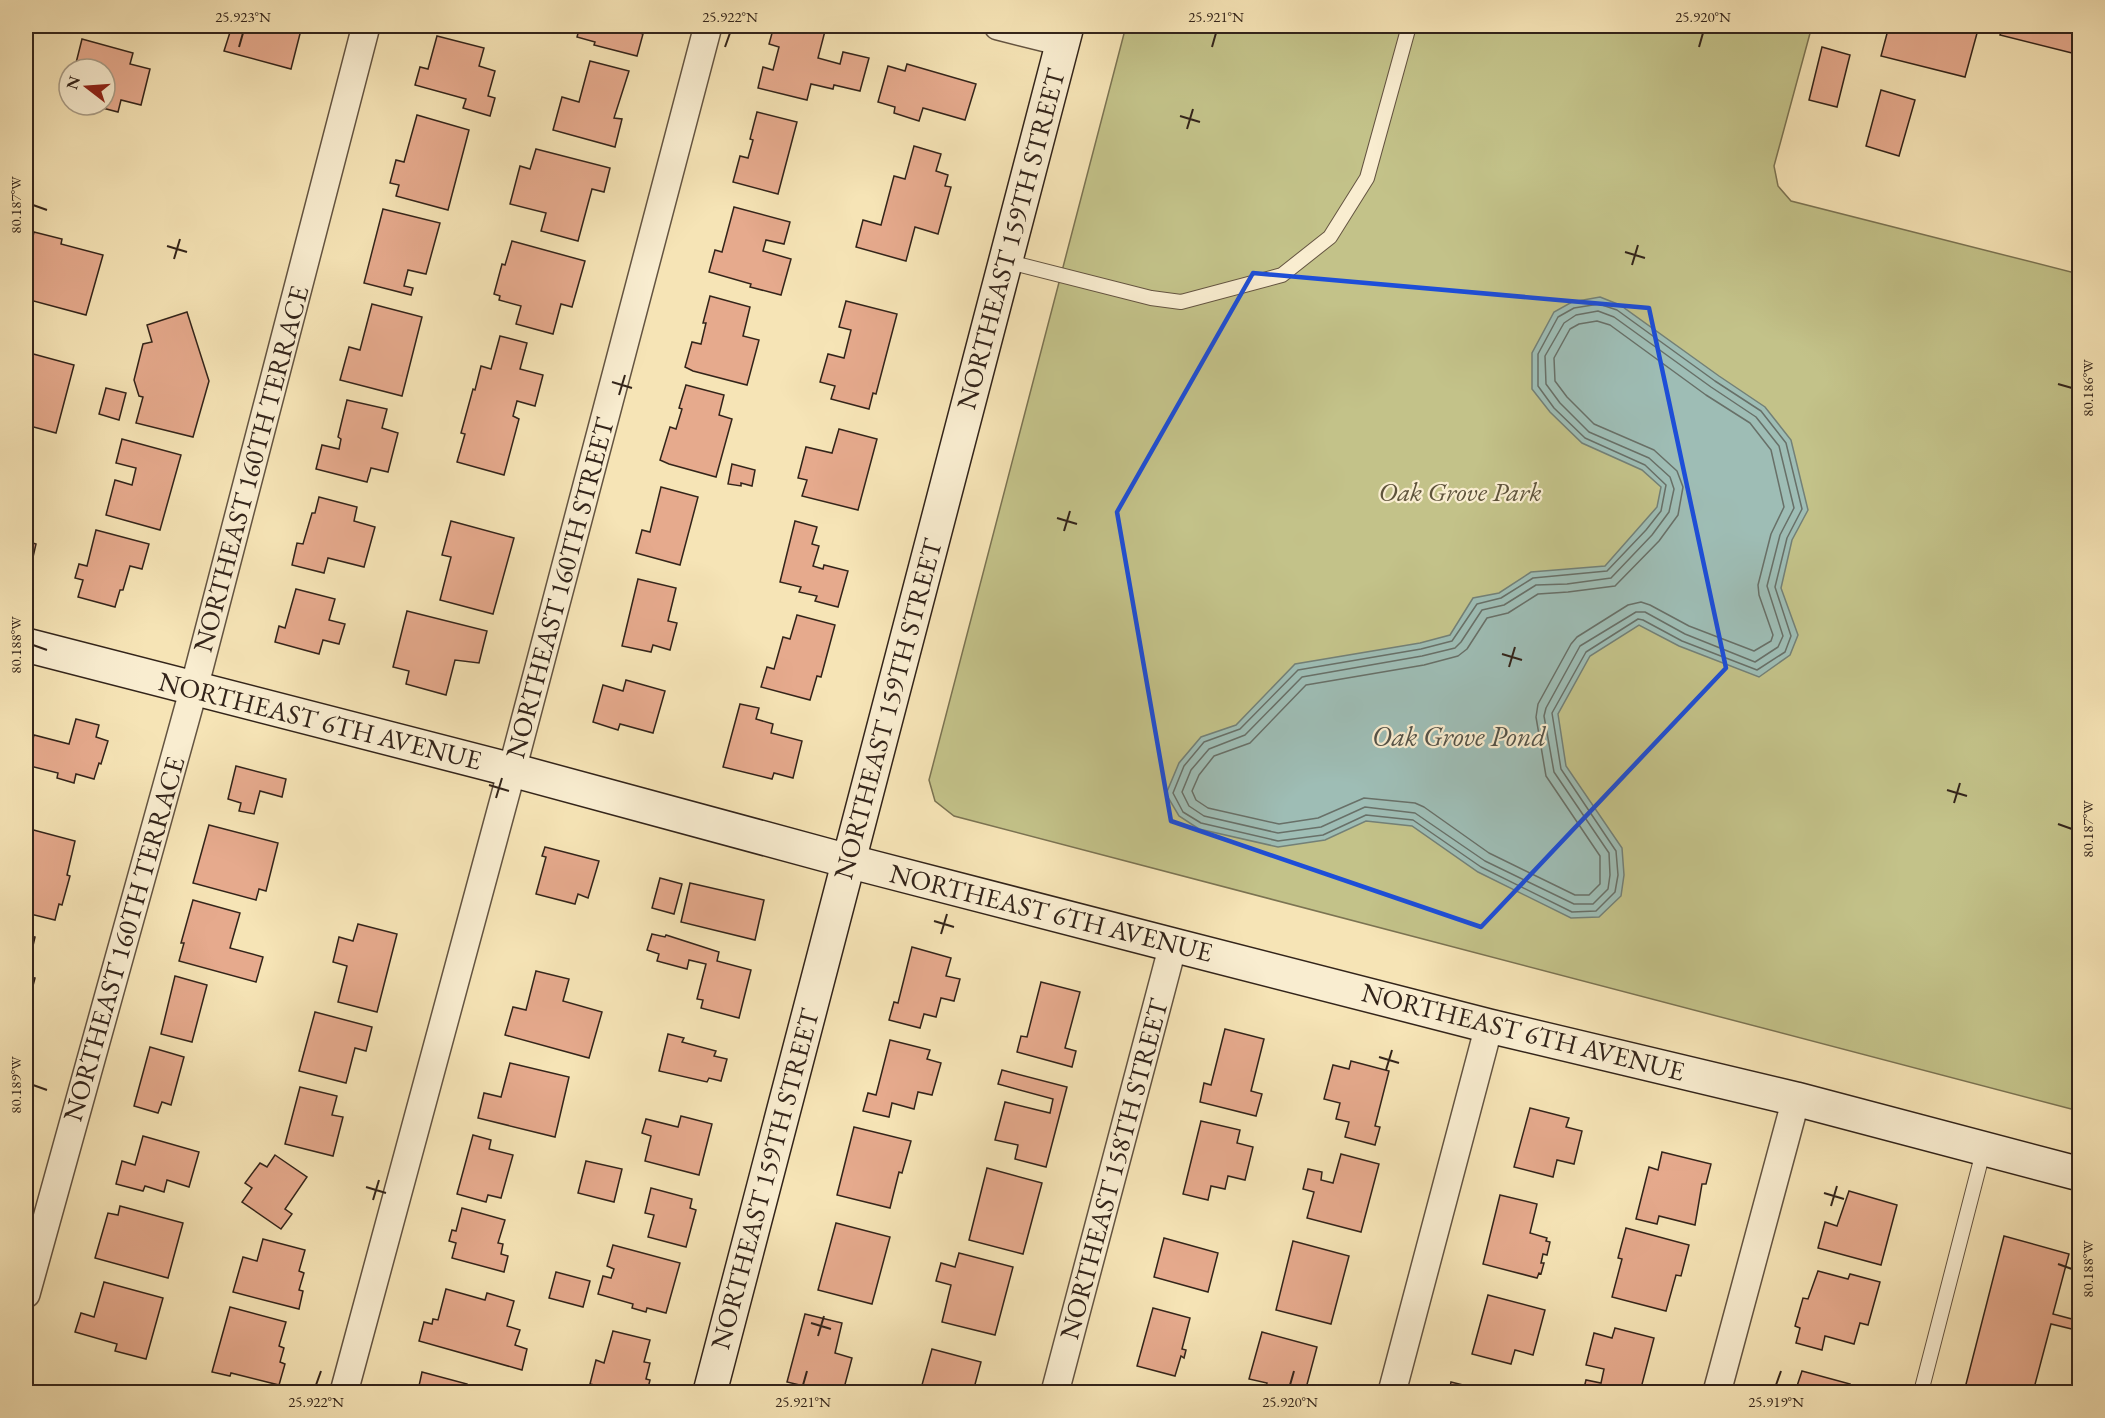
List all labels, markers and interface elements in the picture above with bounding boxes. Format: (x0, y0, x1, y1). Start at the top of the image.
text: 25.923°N (215, 7, 271, 26)
text: 25.922°N (702, 7, 758, 26)
text: 25.921°N (1188, 7, 1244, 26)
text: 25.920°N (1675, 7, 1731, 26)
north arrow (57, 57, 117, 117)
street label: NORTHEAST 159TH STREET (948, 64, 1073, 413)
text: N (61, 73, 85, 92)
text: 80.187°W (6, 176, 25, 234)
street label: NORTHEAST 160TH TERRACE (185, 282, 316, 656)
text: 80.186°W (2078, 359, 2097, 417)
street label: NORTHEAST 160TH STREET (497, 413, 622, 762)
park label: Oak Grove Park (1378, 474, 1542, 509)
street label: NORTHEAST 159TH STREET (825, 534, 950, 883)
text: 80.188°W (6, 616, 25, 674)
street label: NORTHEAST 6TH AVENUE (155, 663, 485, 778)
water label: Oak Grove Pond (1372, 718, 1546, 754)
street label: NORTHEAST 160TH TERRACE (55, 752, 192, 1125)
text: 80.187°W (2078, 800, 2097, 858)
street label: NORTHEAST 6TH AVENUE (886, 855, 1216, 970)
street label: NORTHEAST 6TH AVENUE (1358, 974, 1688, 1089)
street label: NORTHEAST 158TH STREET (1051, 994, 1176, 1343)
street label: NORTHEAST 159TH STREET (702, 1004, 827, 1353)
text: 80.189°W (6, 1056, 25, 1114)
text: 80.188°W (2078, 1240, 2097, 1298)
text: 25.922°N (288, 1392, 344, 1411)
text: 25.921°N (775, 1392, 831, 1411)
text: 25.920°N (1262, 1392, 1318, 1411)
text: 25.919°N (1748, 1392, 1804, 1411)

